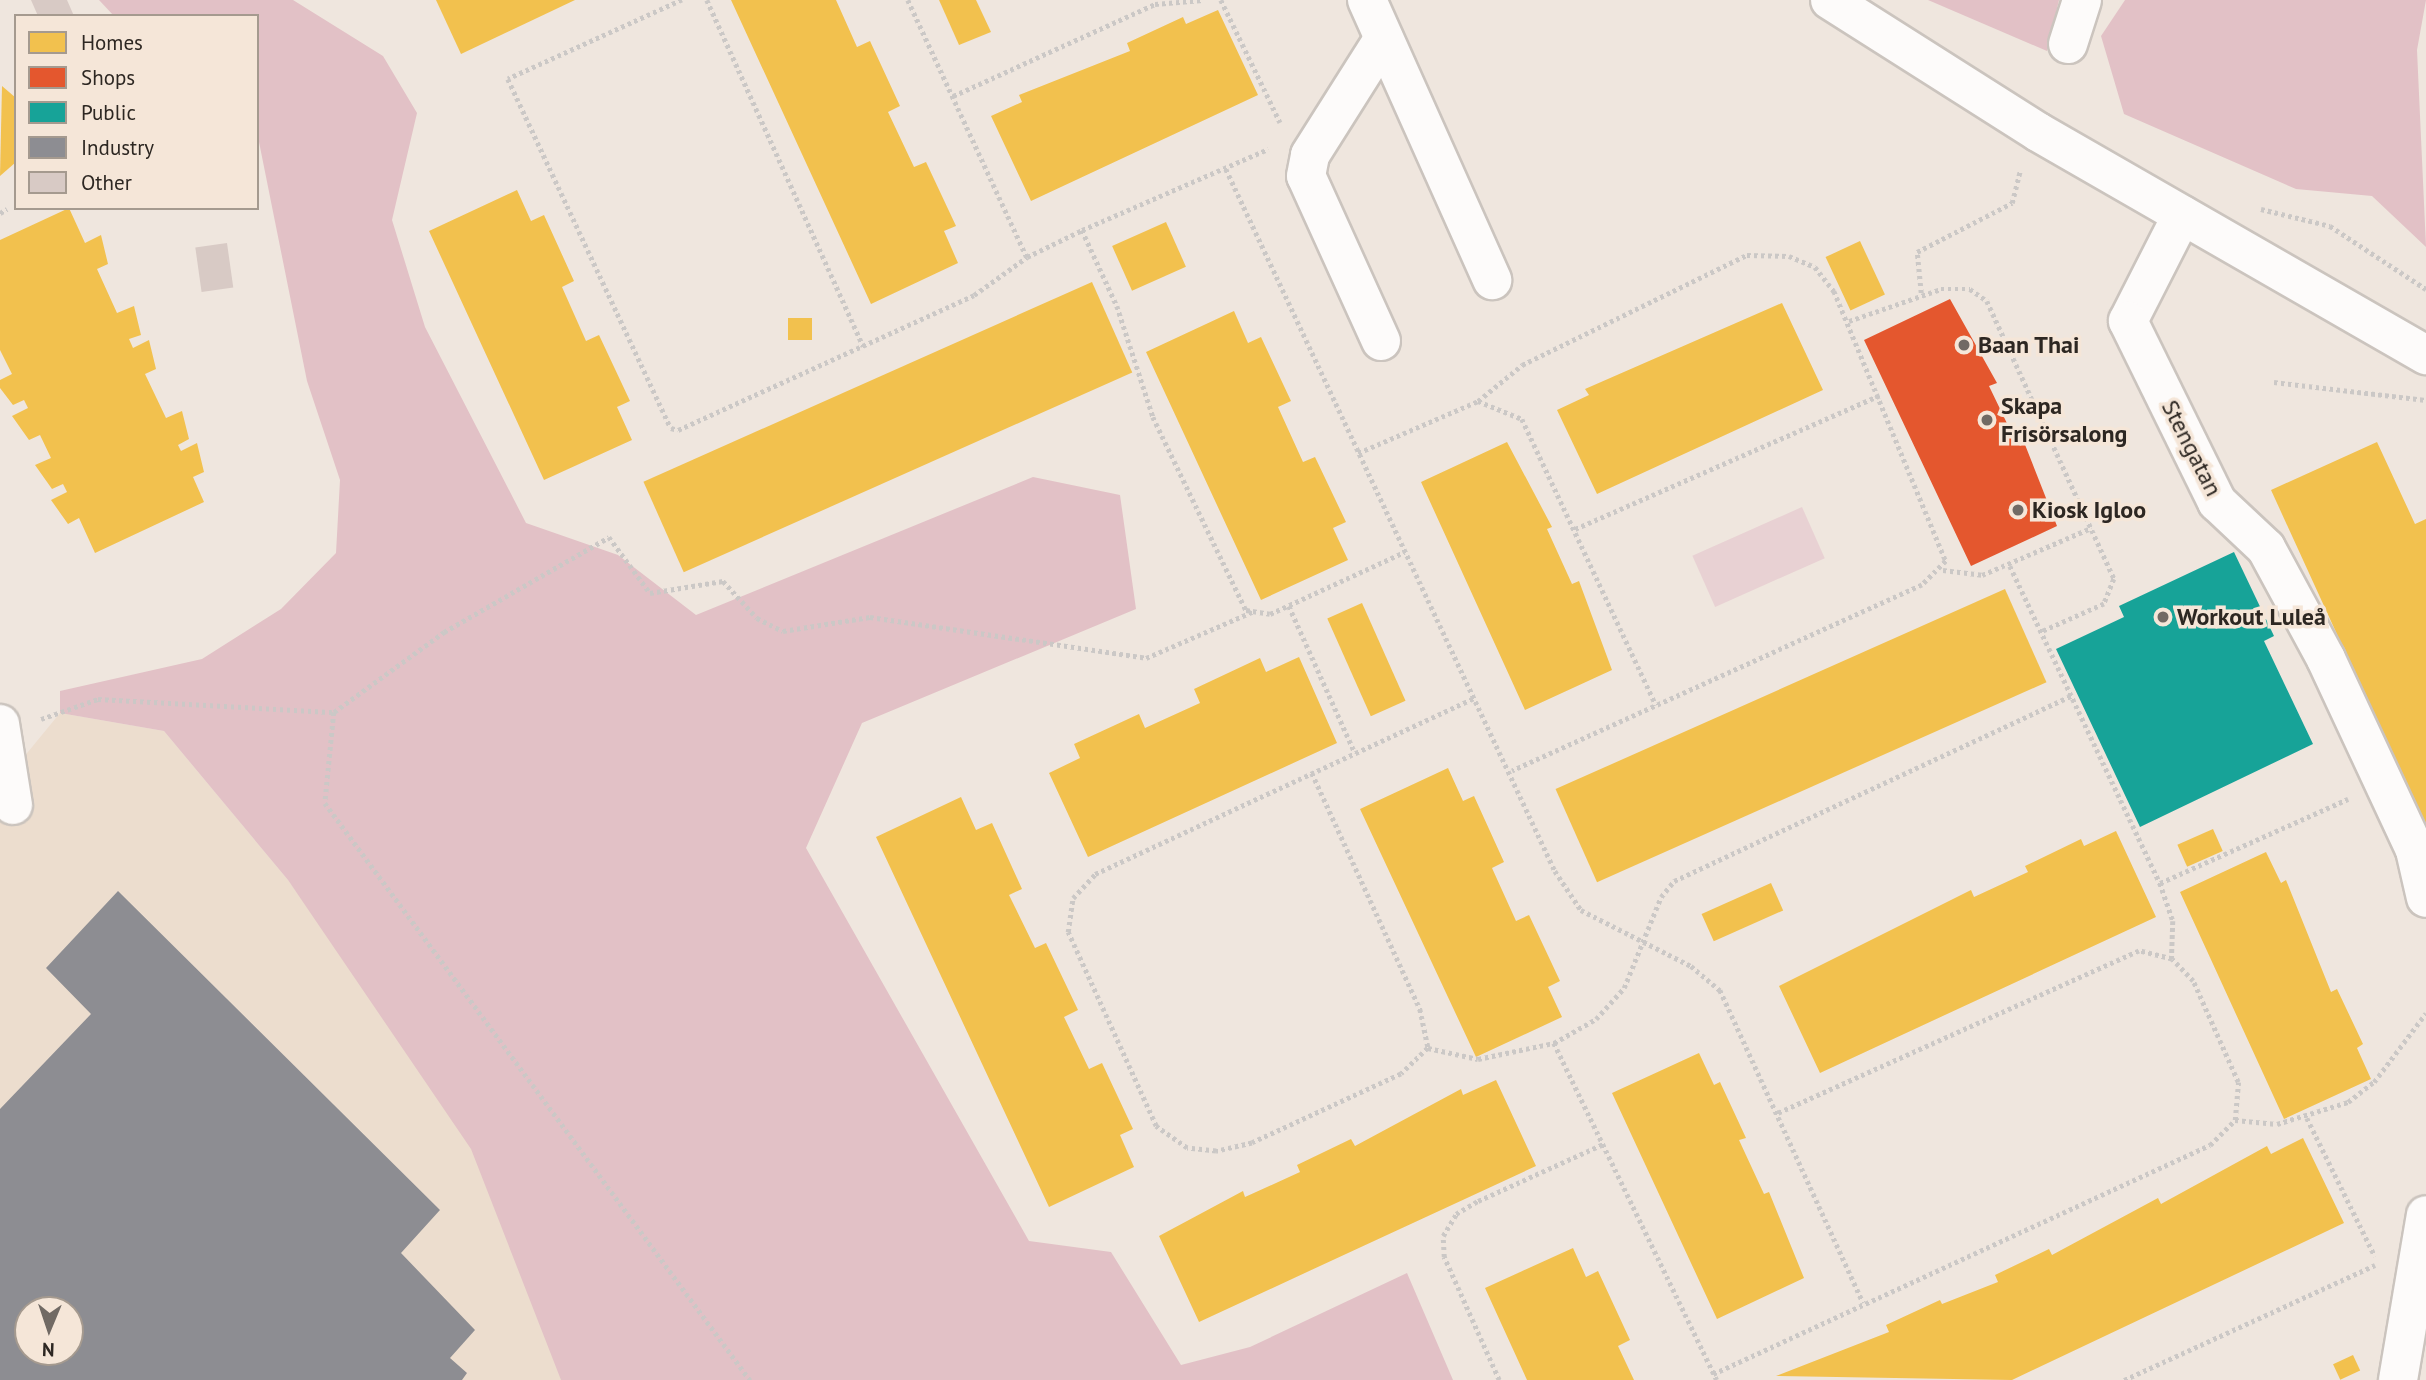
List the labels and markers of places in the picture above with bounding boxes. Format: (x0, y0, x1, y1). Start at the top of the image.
place label: Baan Thai (1978, 331, 2080, 359)
marker: Baan Thai (1956, 337, 1972, 353)
place label: Skapa Frisörsalong (2001, 392, 2127, 448)
marker: Skapa Frisörsalong (1979, 412, 1995, 428)
place label: Kiosk Igloo (2032, 496, 2147, 524)
marker: Kiosk Igloo (2010, 502, 2026, 518)
place label: Workout Luleå (2177, 603, 2326, 631)
marker: Workout Luleå (2155, 609, 2171, 625)

